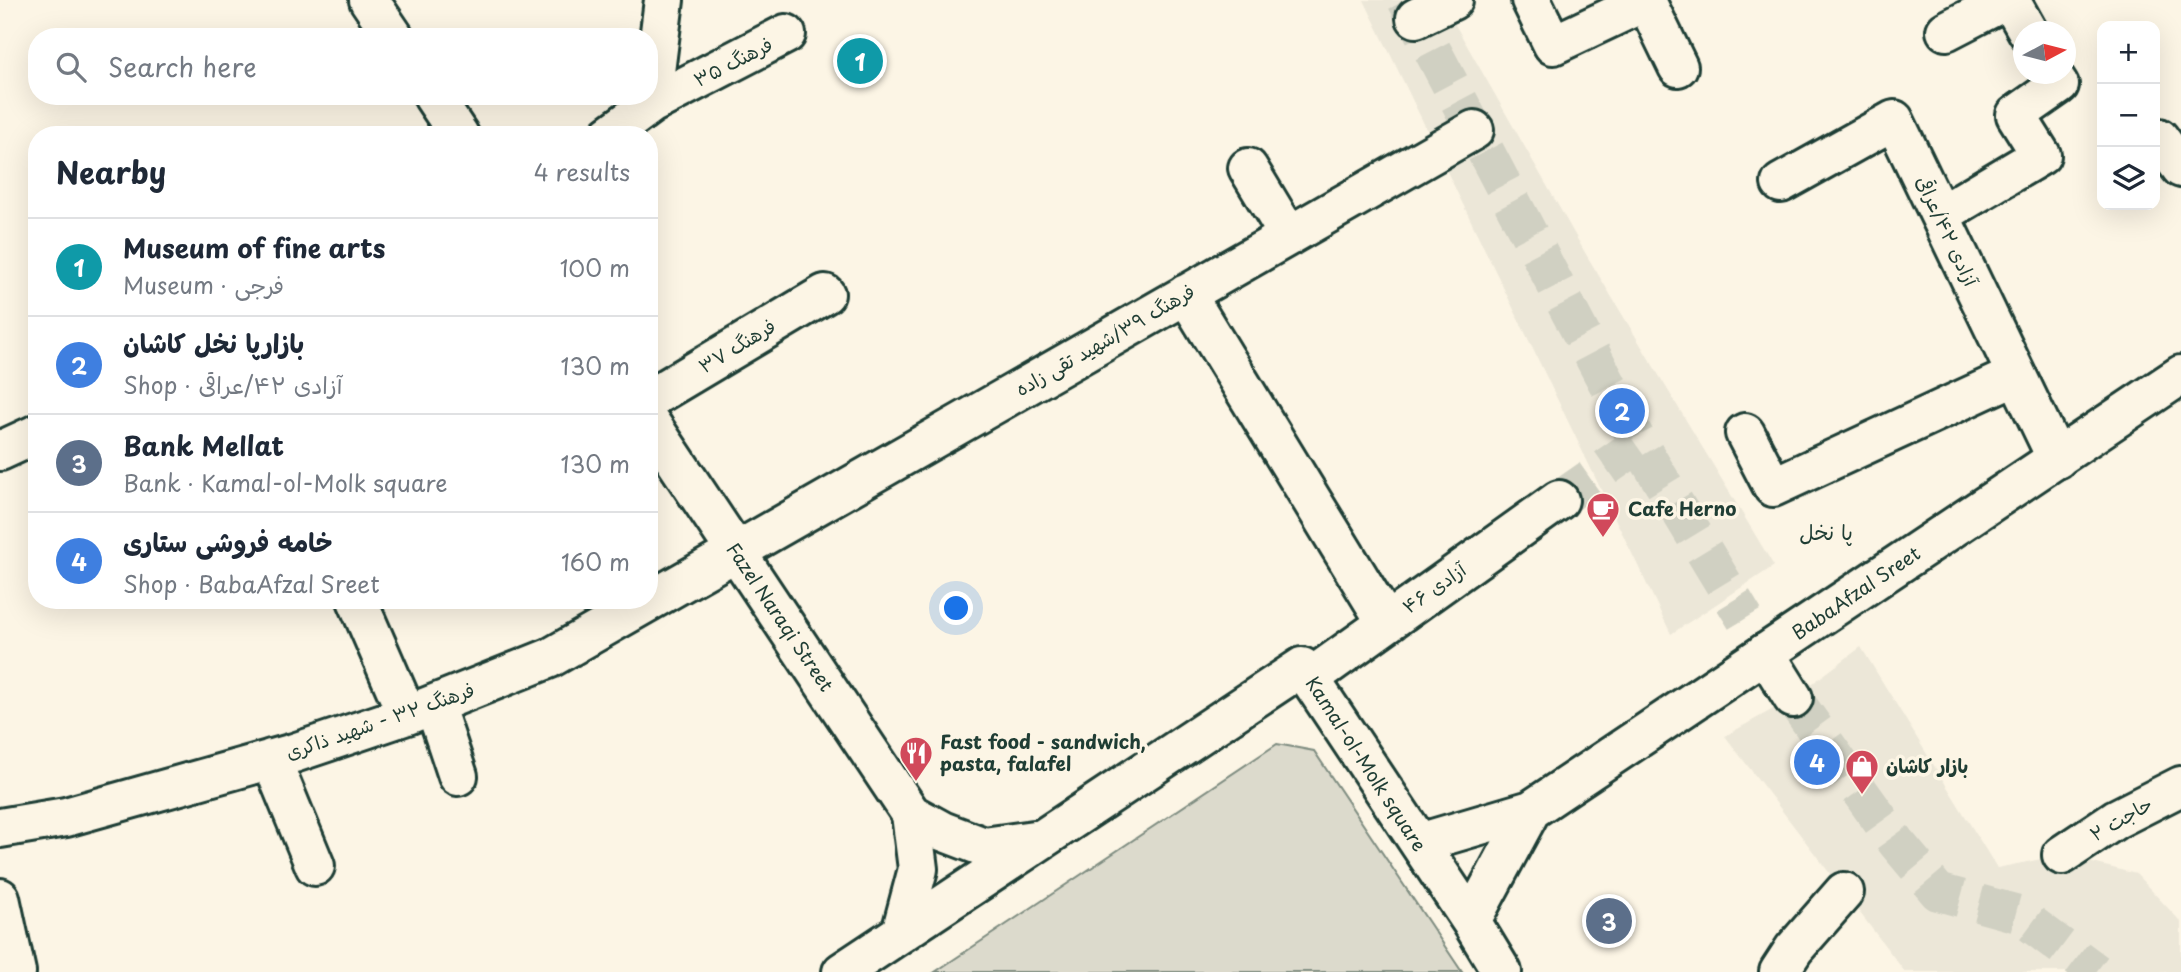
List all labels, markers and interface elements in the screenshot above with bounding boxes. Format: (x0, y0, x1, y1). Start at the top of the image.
north arrow (2013, 21, 2076, 84)
map controls (2097, 21, 2160, 210)
button: + (2097, 21, 2160, 84)
search box (28, 28, 658, 105)
street label: فرهنگ ۳۵ (688, 29, 777, 93)
pin: 1 (837, 35, 883, 87)
text: Search here (108, 47, 257, 86)
icon: search (52, 48, 90, 86)
button: − (2097, 84, 2160, 147)
button: layers (2097, 147, 2160, 210)
text: Nearby (56, 149, 166, 194)
text: 4 results (534, 154, 630, 189)
street label: آزادی ۴۲/عراقی (1910, 171, 1986, 292)
text: Museum of fine arts (123, 228, 385, 267)
text: 1 (74, 250, 85, 285)
text: 100 m (560, 250, 630, 285)
text: Museum · فرجی (123, 267, 284, 302)
street label: فرهنگ ۳۹/شهید تقی زاده (1010, 276, 1199, 402)
street label: فرهنگ ۳۷ (693, 311, 780, 379)
text: بازارپا نخل کاشان (123, 323, 304, 362)
text: 2 (71, 348, 87, 383)
text: 130 m (560, 348, 630, 383)
text: Shop · آزادی ۴۲/عراقی (123, 367, 342, 402)
pin: 2 (1599, 385, 1645, 437)
text: Bank Mellat (123, 426, 284, 465)
text: 3 (71, 446, 87, 481)
text: 130 m (560, 446, 630, 481)
text: Bank · Kamal-ol-Molk square (123, 465, 448, 500)
cafe icon: Cafe Herno (1584, 490, 1622, 539)
place label: Cafe Herno (1628, 494, 1736, 522)
district label: پا نخل (1799, 515, 1853, 547)
text: خامه فروشی ستاری (123, 522, 333, 561)
street label: Fazel Naraqi Street (720, 536, 841, 697)
street label: BabaAfzal Sreet (1786, 539, 1925, 646)
text: 4 (71, 544, 87, 579)
text: 160 m (561, 544, 630, 579)
street label: آزادی ۴۶ (1396, 554, 1472, 619)
text: Shop · BabaAfzal Sreet (123, 566, 380, 601)
your location (939, 591, 973, 625)
street label: Kamal-ol-Molk square (1300, 670, 1434, 856)
street label: فرهنگ ۳۲ - شهید ذاکری (281, 675, 478, 766)
place label: Fast food - sandwich, pasta, falafel (940, 727, 1146, 777)
restaurant icon: Fast food - sandwich, pasta, falafel (897, 734, 935, 783)
pin: 4 (1794, 736, 1840, 788)
shop icon: بازار کاشان (1843, 747, 1881, 796)
place label: بازار کاشان (1886, 751, 1968, 779)
street label: حاجت ۲ (2084, 789, 2157, 847)
pin: 3 (1586, 895, 1632, 947)

